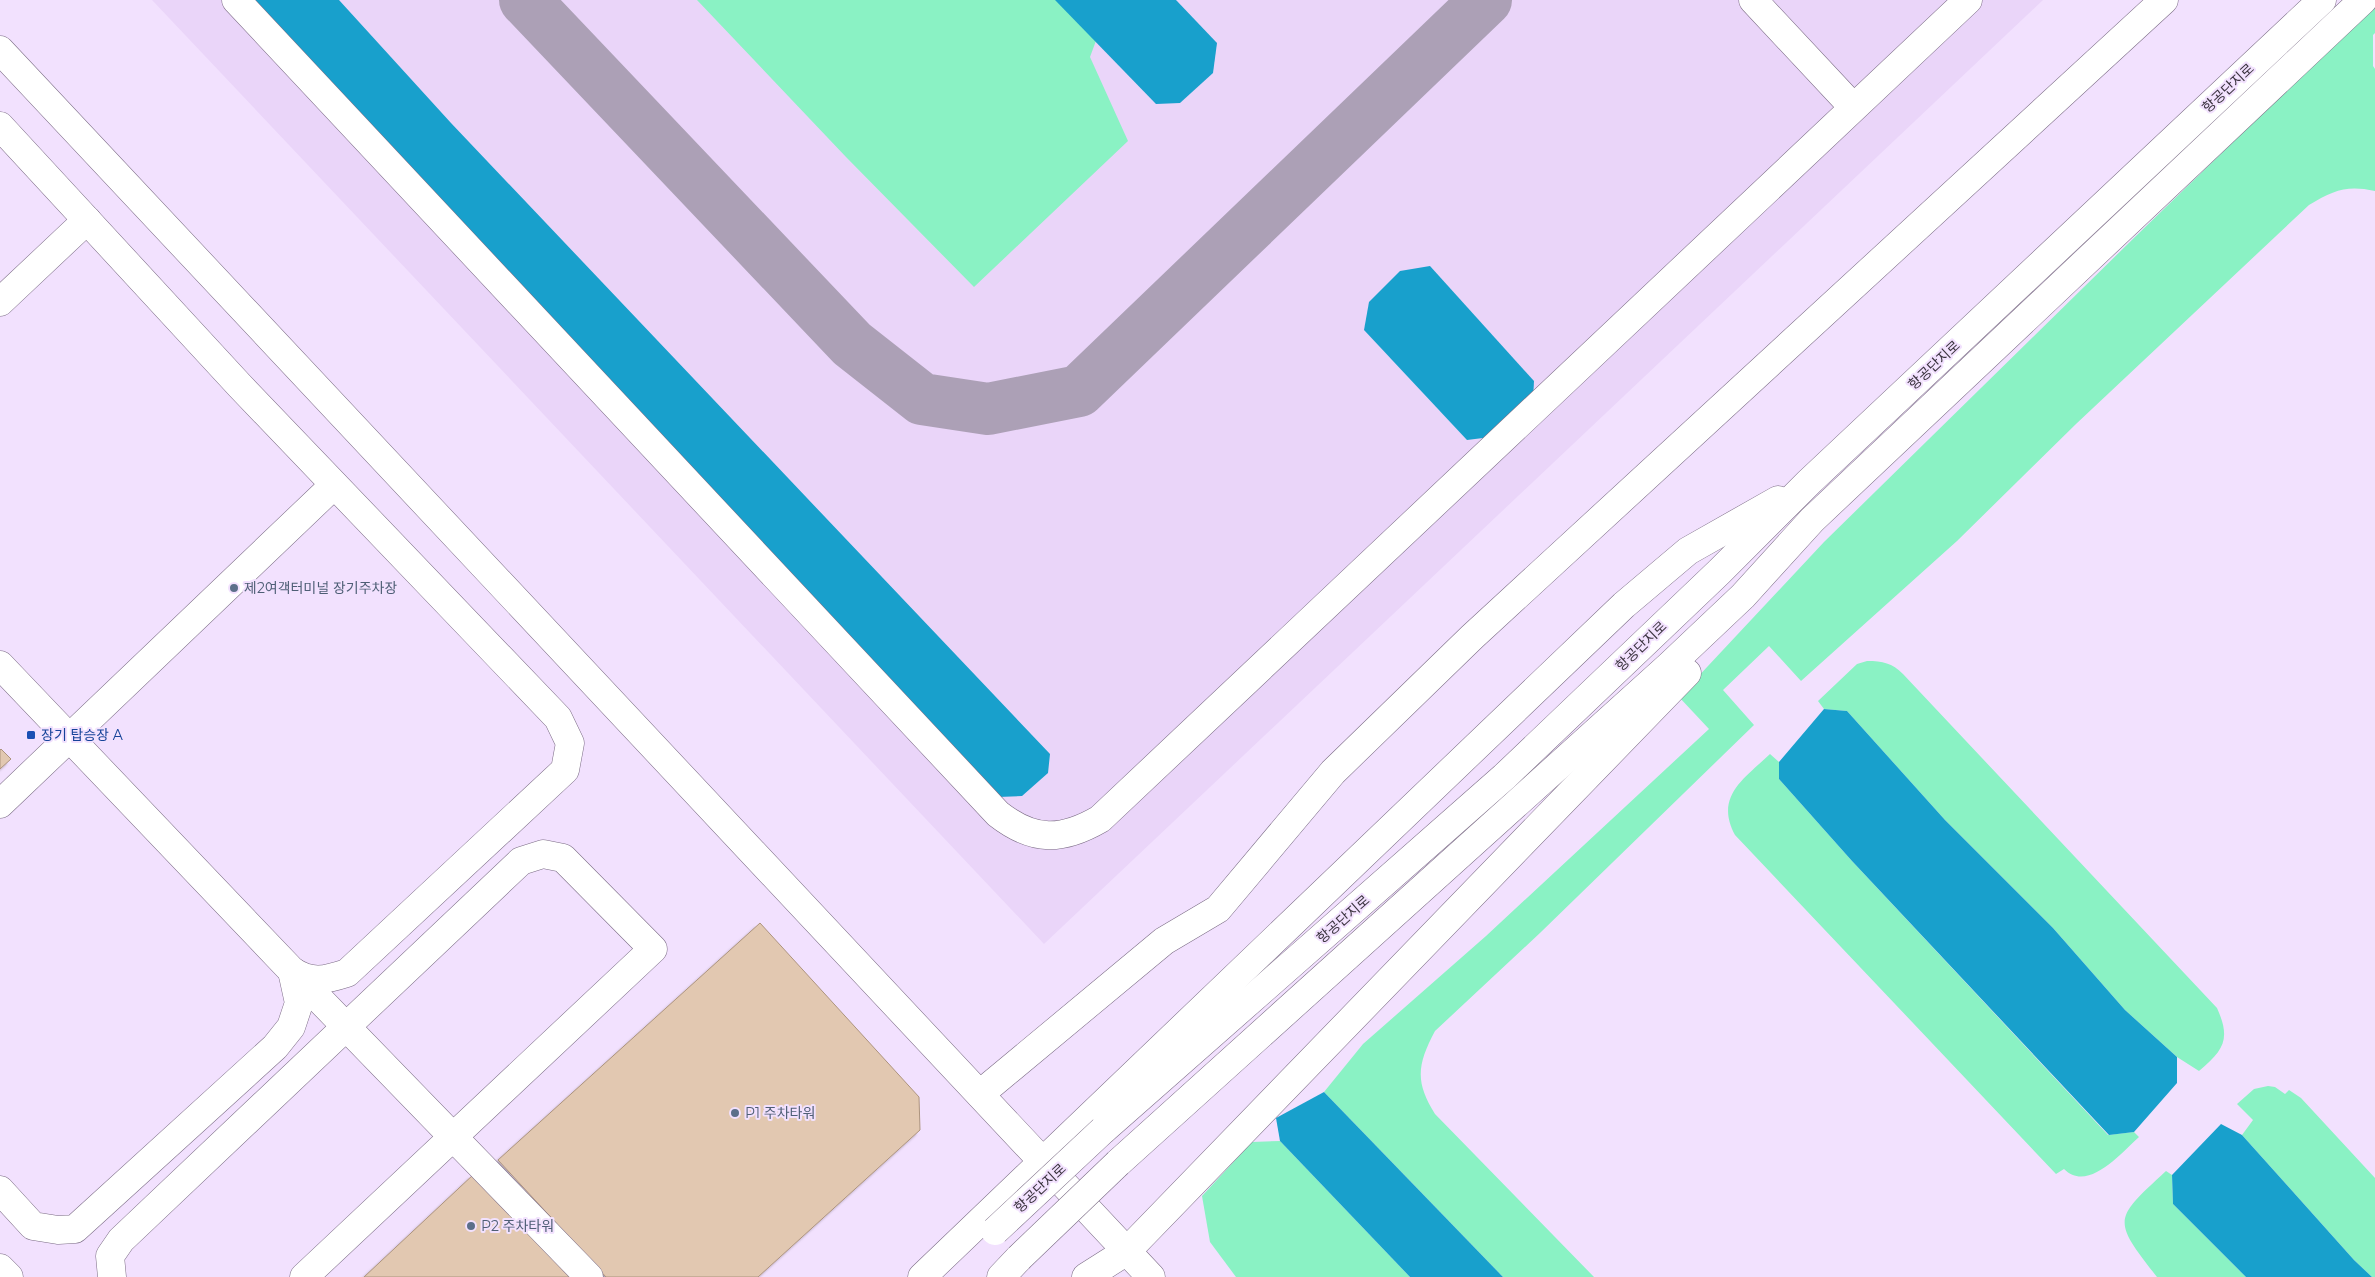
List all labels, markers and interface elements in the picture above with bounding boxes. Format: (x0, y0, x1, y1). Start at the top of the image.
street label: 항공단지로 (2198, 59, 2258, 117)
street label: 항공단지로 (1904, 336, 1964, 394)
place label: 제2여객터미널 장기주차장 (244, 579, 397, 597)
marker: 제2여객터미널 장기주차장 (228, 582, 240, 594)
street label: 항공단지로 (1612, 617, 1670, 675)
place label: 장기 탑승장 A (41, 726, 124, 744)
marker: 장기 탑승장 A (25, 729, 37, 741)
street label: 항공단지로 (1313, 891, 1373, 947)
place label: P1 주차타워 (745, 1104, 815, 1122)
marker: P1 주차타워 (729, 1107, 741, 1119)
street label: 항공단지로 (1010, 1159, 1070, 1217)
place label: P2 주차타워 (481, 1217, 554, 1235)
marker: P2 주차타워 (465, 1220, 477, 1232)

